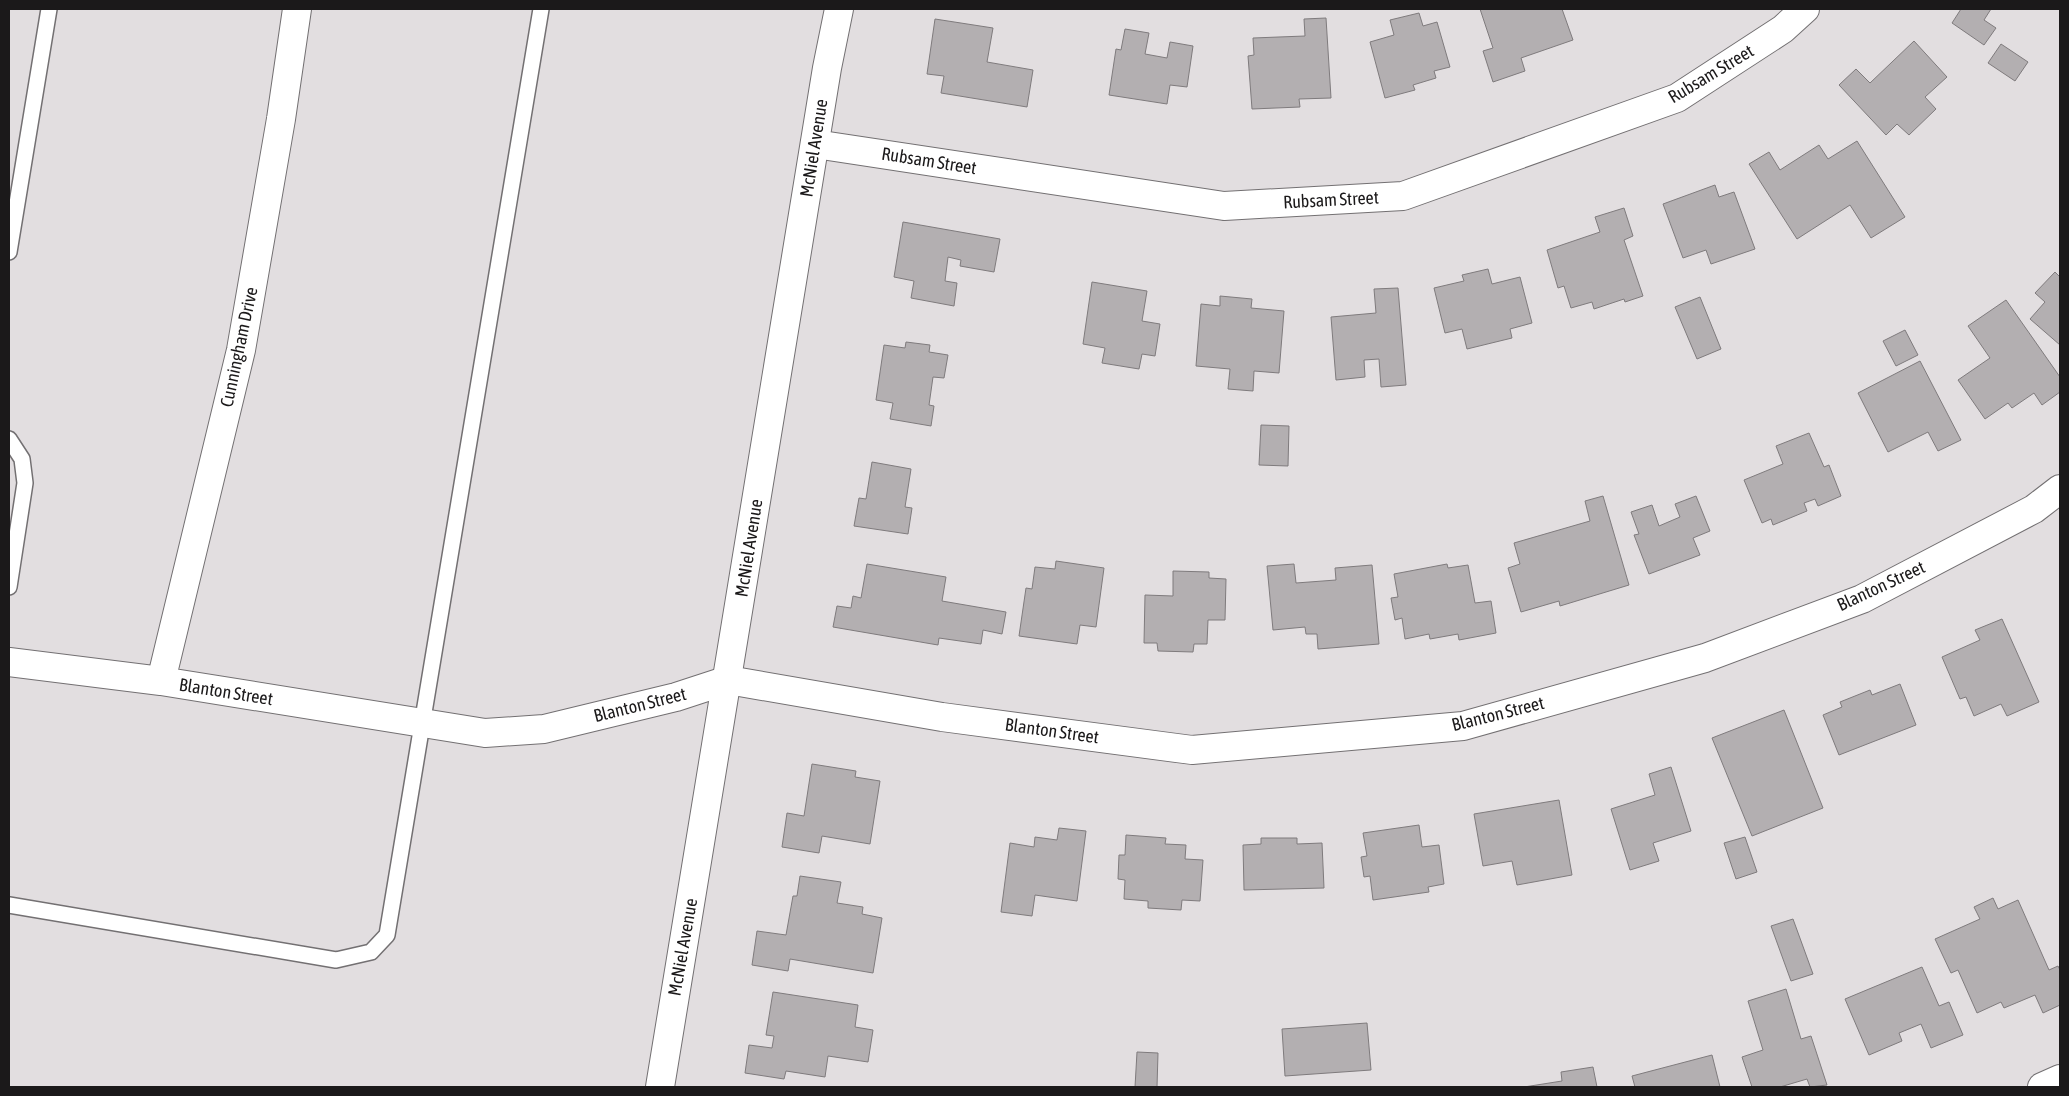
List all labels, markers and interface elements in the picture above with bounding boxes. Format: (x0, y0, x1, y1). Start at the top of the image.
street label: Rubsam Street (1664, 40, 1757, 107)
street label: McNiel Avenue (795, 98, 832, 198)
street label: Rubsam Street (880, 143, 978, 178)
street label: Rubsam Street (1283, 187, 1379, 212)
street label: Cunningham Drive (216, 285, 261, 409)
street label: McNiel Avenue (730, 498, 767, 598)
street label: Blanton Street (1833, 556, 1928, 615)
street label: Blanton Street (178, 674, 274, 709)
street label: Blanton Street (591, 683, 688, 726)
street label: Blanton Street (1449, 692, 1546, 735)
street label: Blanton Street (1004, 714, 1100, 747)
street label: McNiel Avenue (664, 896, 701, 997)

